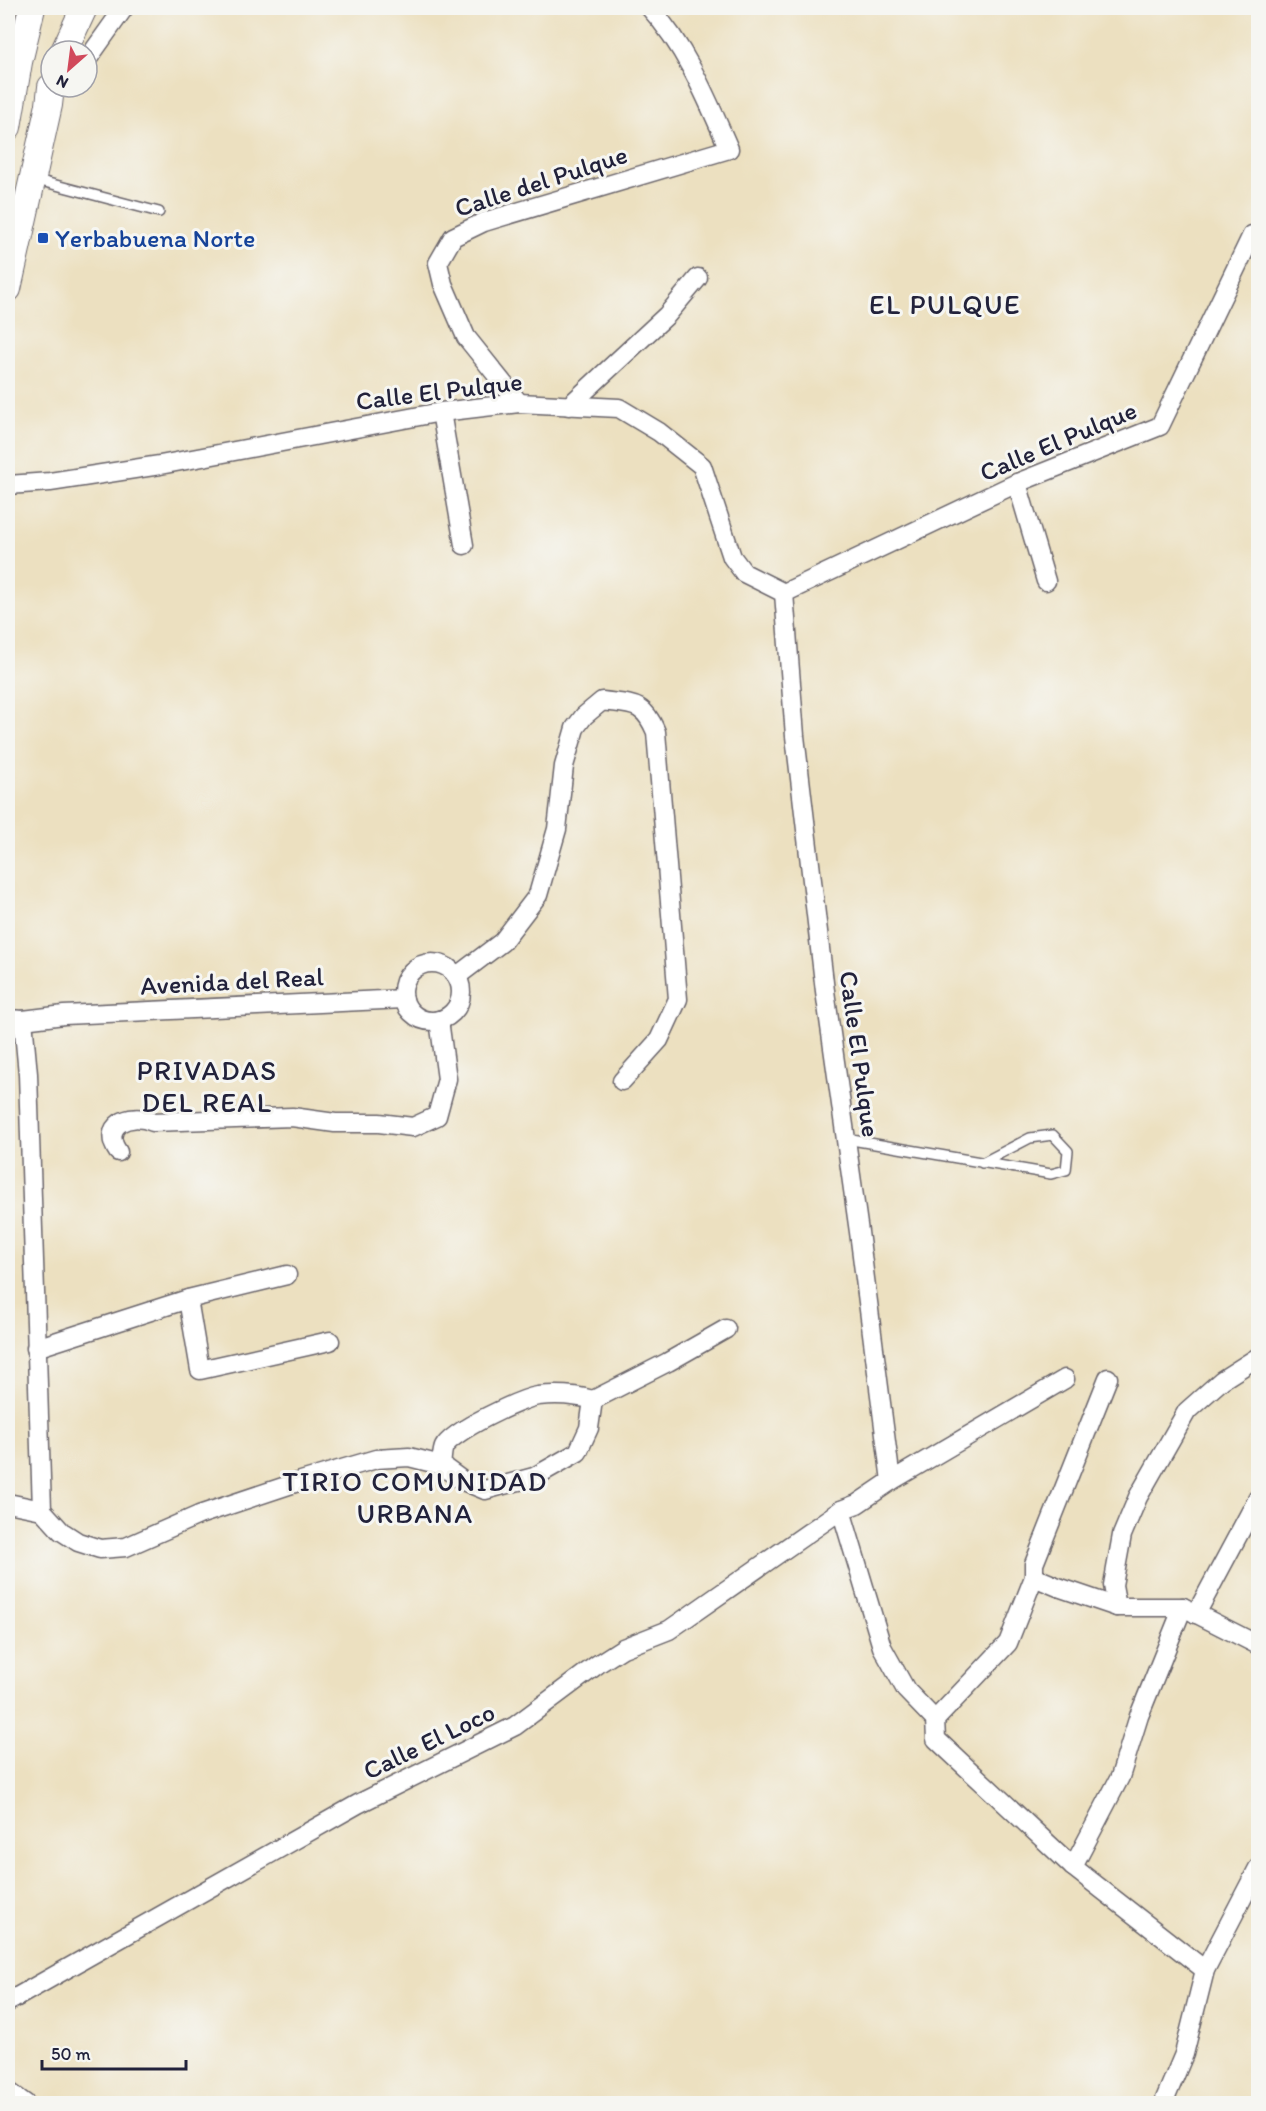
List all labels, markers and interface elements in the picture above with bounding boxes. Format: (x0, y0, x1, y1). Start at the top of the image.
north arrow (39, 39, 99, 99)
text: N (53, 71, 71, 93)
street label: Calle del Pulque (451, 138, 631, 224)
place label: Yerbabuena Norte (55, 222, 255, 254)
marker: Yerbabuena Norte (36, 231, 50, 245)
district label: EL PULQUE (869, 287, 1021, 321)
street label: Calle El Pulque (354, 365, 524, 417)
street label: Calle El Pulque (975, 394, 1141, 488)
street label: Avenida del Real (140, 960, 324, 1002)
street label: Calle El Pulque (833, 969, 887, 1139)
district label: PRIVADAS DEL REAL (137, 1053, 277, 1119)
district label: TIRIO COMUNIDAD URBANA (282, 1464, 548, 1530)
street label: Calle El Loco (358, 1695, 500, 1787)
scale bar (42, 2033, 186, 2071)
text: 50 m (51, 2043, 91, 2065)

